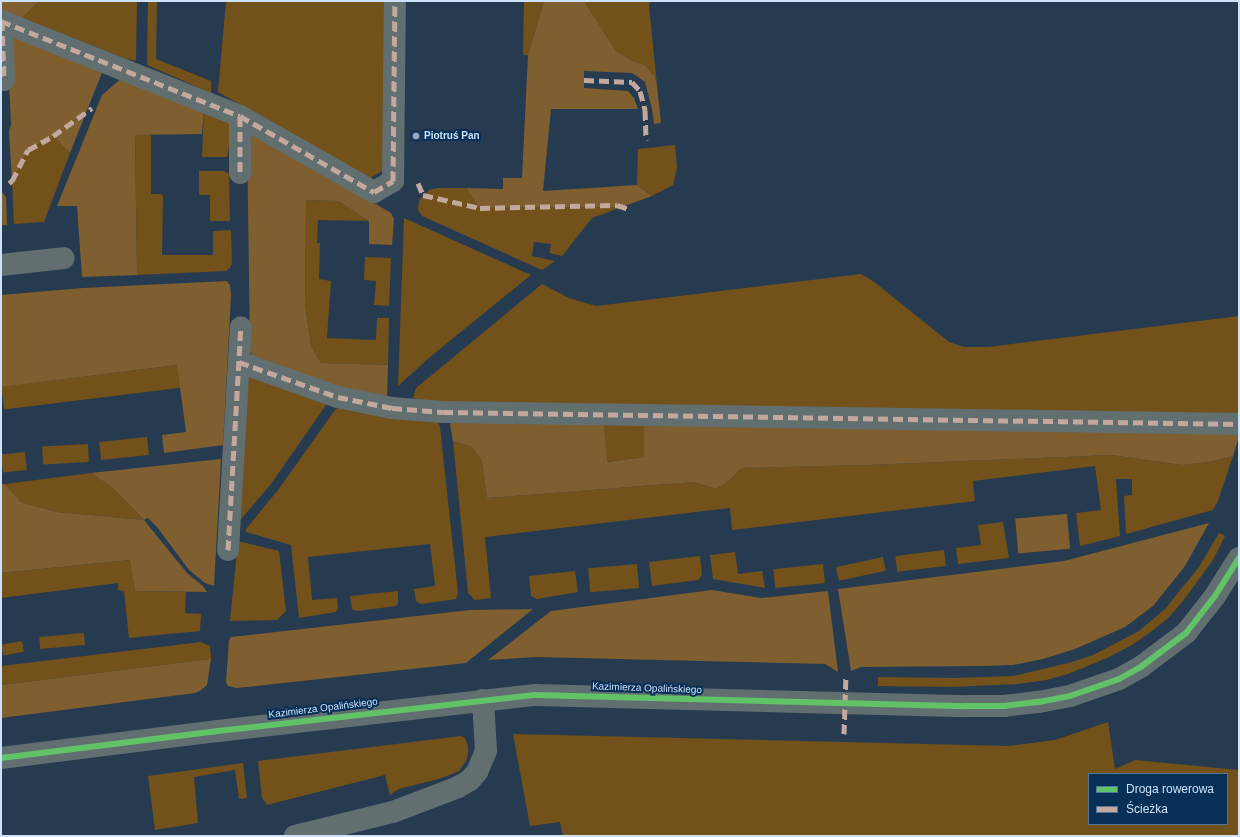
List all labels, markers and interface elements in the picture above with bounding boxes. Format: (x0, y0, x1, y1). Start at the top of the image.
place label: Piotruś Pan (424, 130, 480, 142)
marker: Piotruś Pan (411, 131, 421, 141)
street label: Kazimierza Opalińskiego (592, 680, 702, 696)
street label: Kazimierza Opalińskiego (268, 695, 378, 721)
legend (1088, 773, 1228, 825)
text: Droga rowerowa (1126, 782, 1214, 796)
text: Ścieżka (1126, 802, 1168, 816)

